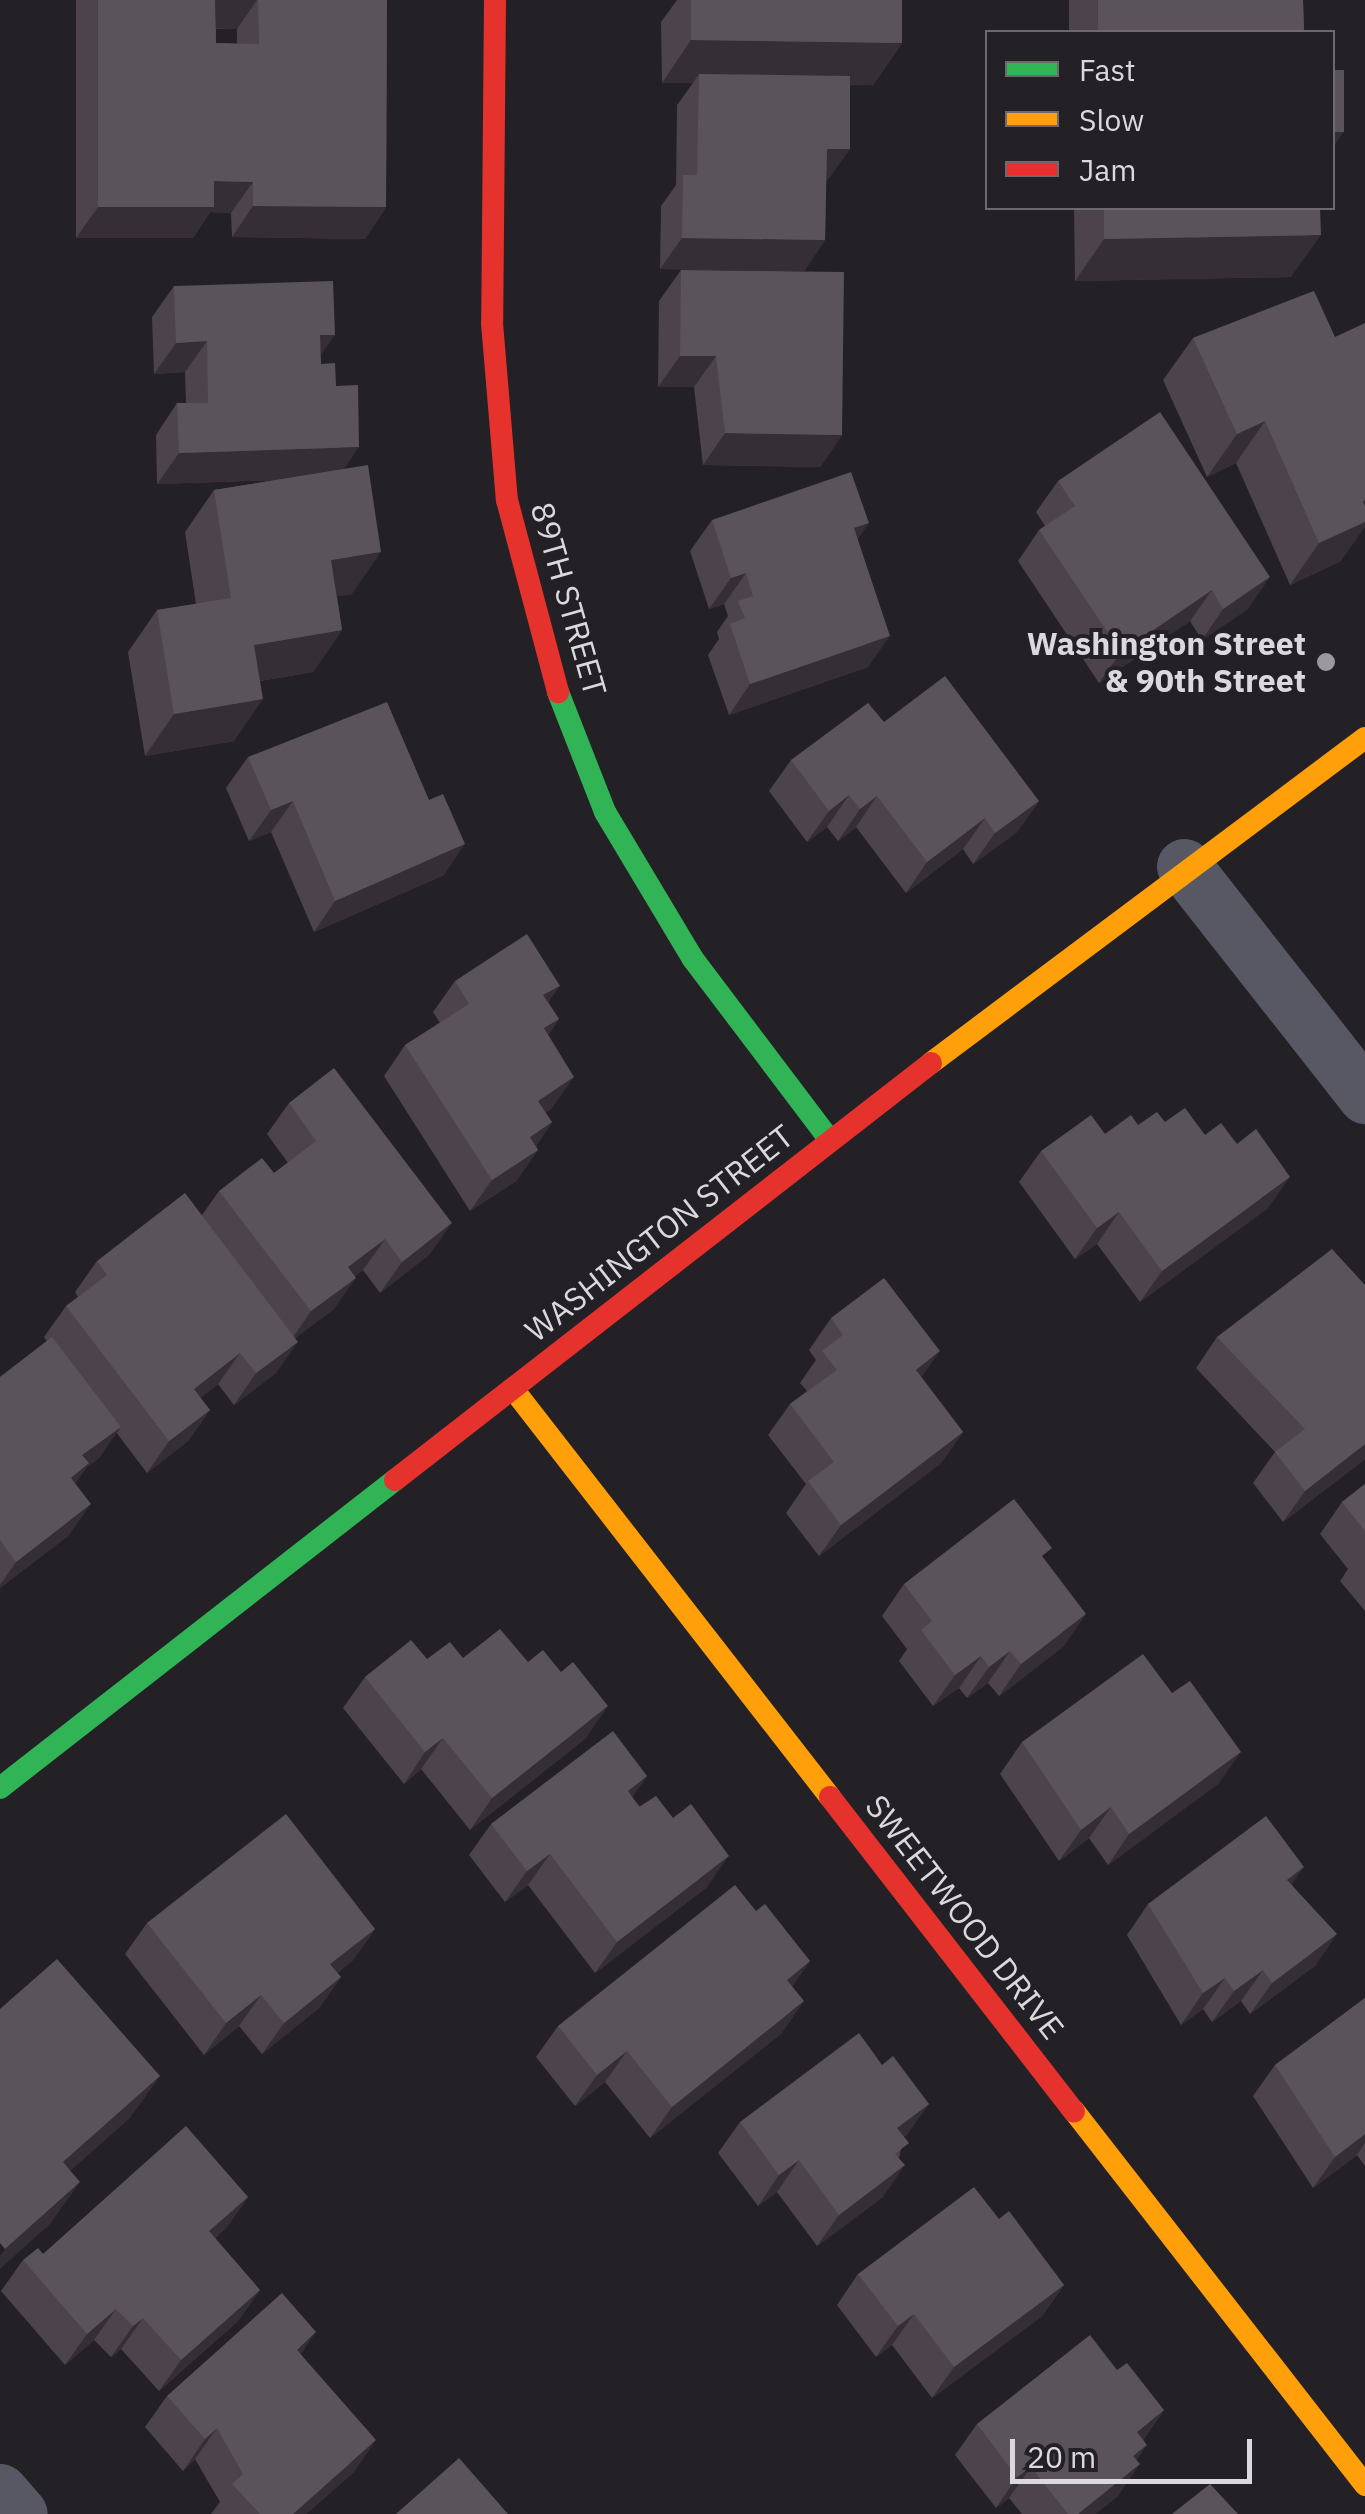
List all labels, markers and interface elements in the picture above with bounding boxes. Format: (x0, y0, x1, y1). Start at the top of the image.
legend (985, 30, 1335, 210)
text: Fast (1079, 50, 1136, 89)
text: Slow (1079, 100, 1144, 139)
text: Jam (1079, 150, 1137, 189)
street label: 89TH STREET (523, 498, 615, 700)
place label: Washington Street & 90th Street (1027, 625, 1306, 700)
marker: Washington Street & 90th Street (1315, 651, 1337, 673)
street label: WASHINGTON STREET (517, 1116, 801, 1350)
street label: SWEETWOOD DRIVE (858, 1787, 1072, 2047)
scale bar (1015, 2419, 1258, 2481)
text: 20 m (1027, 2437, 1096, 2476)

